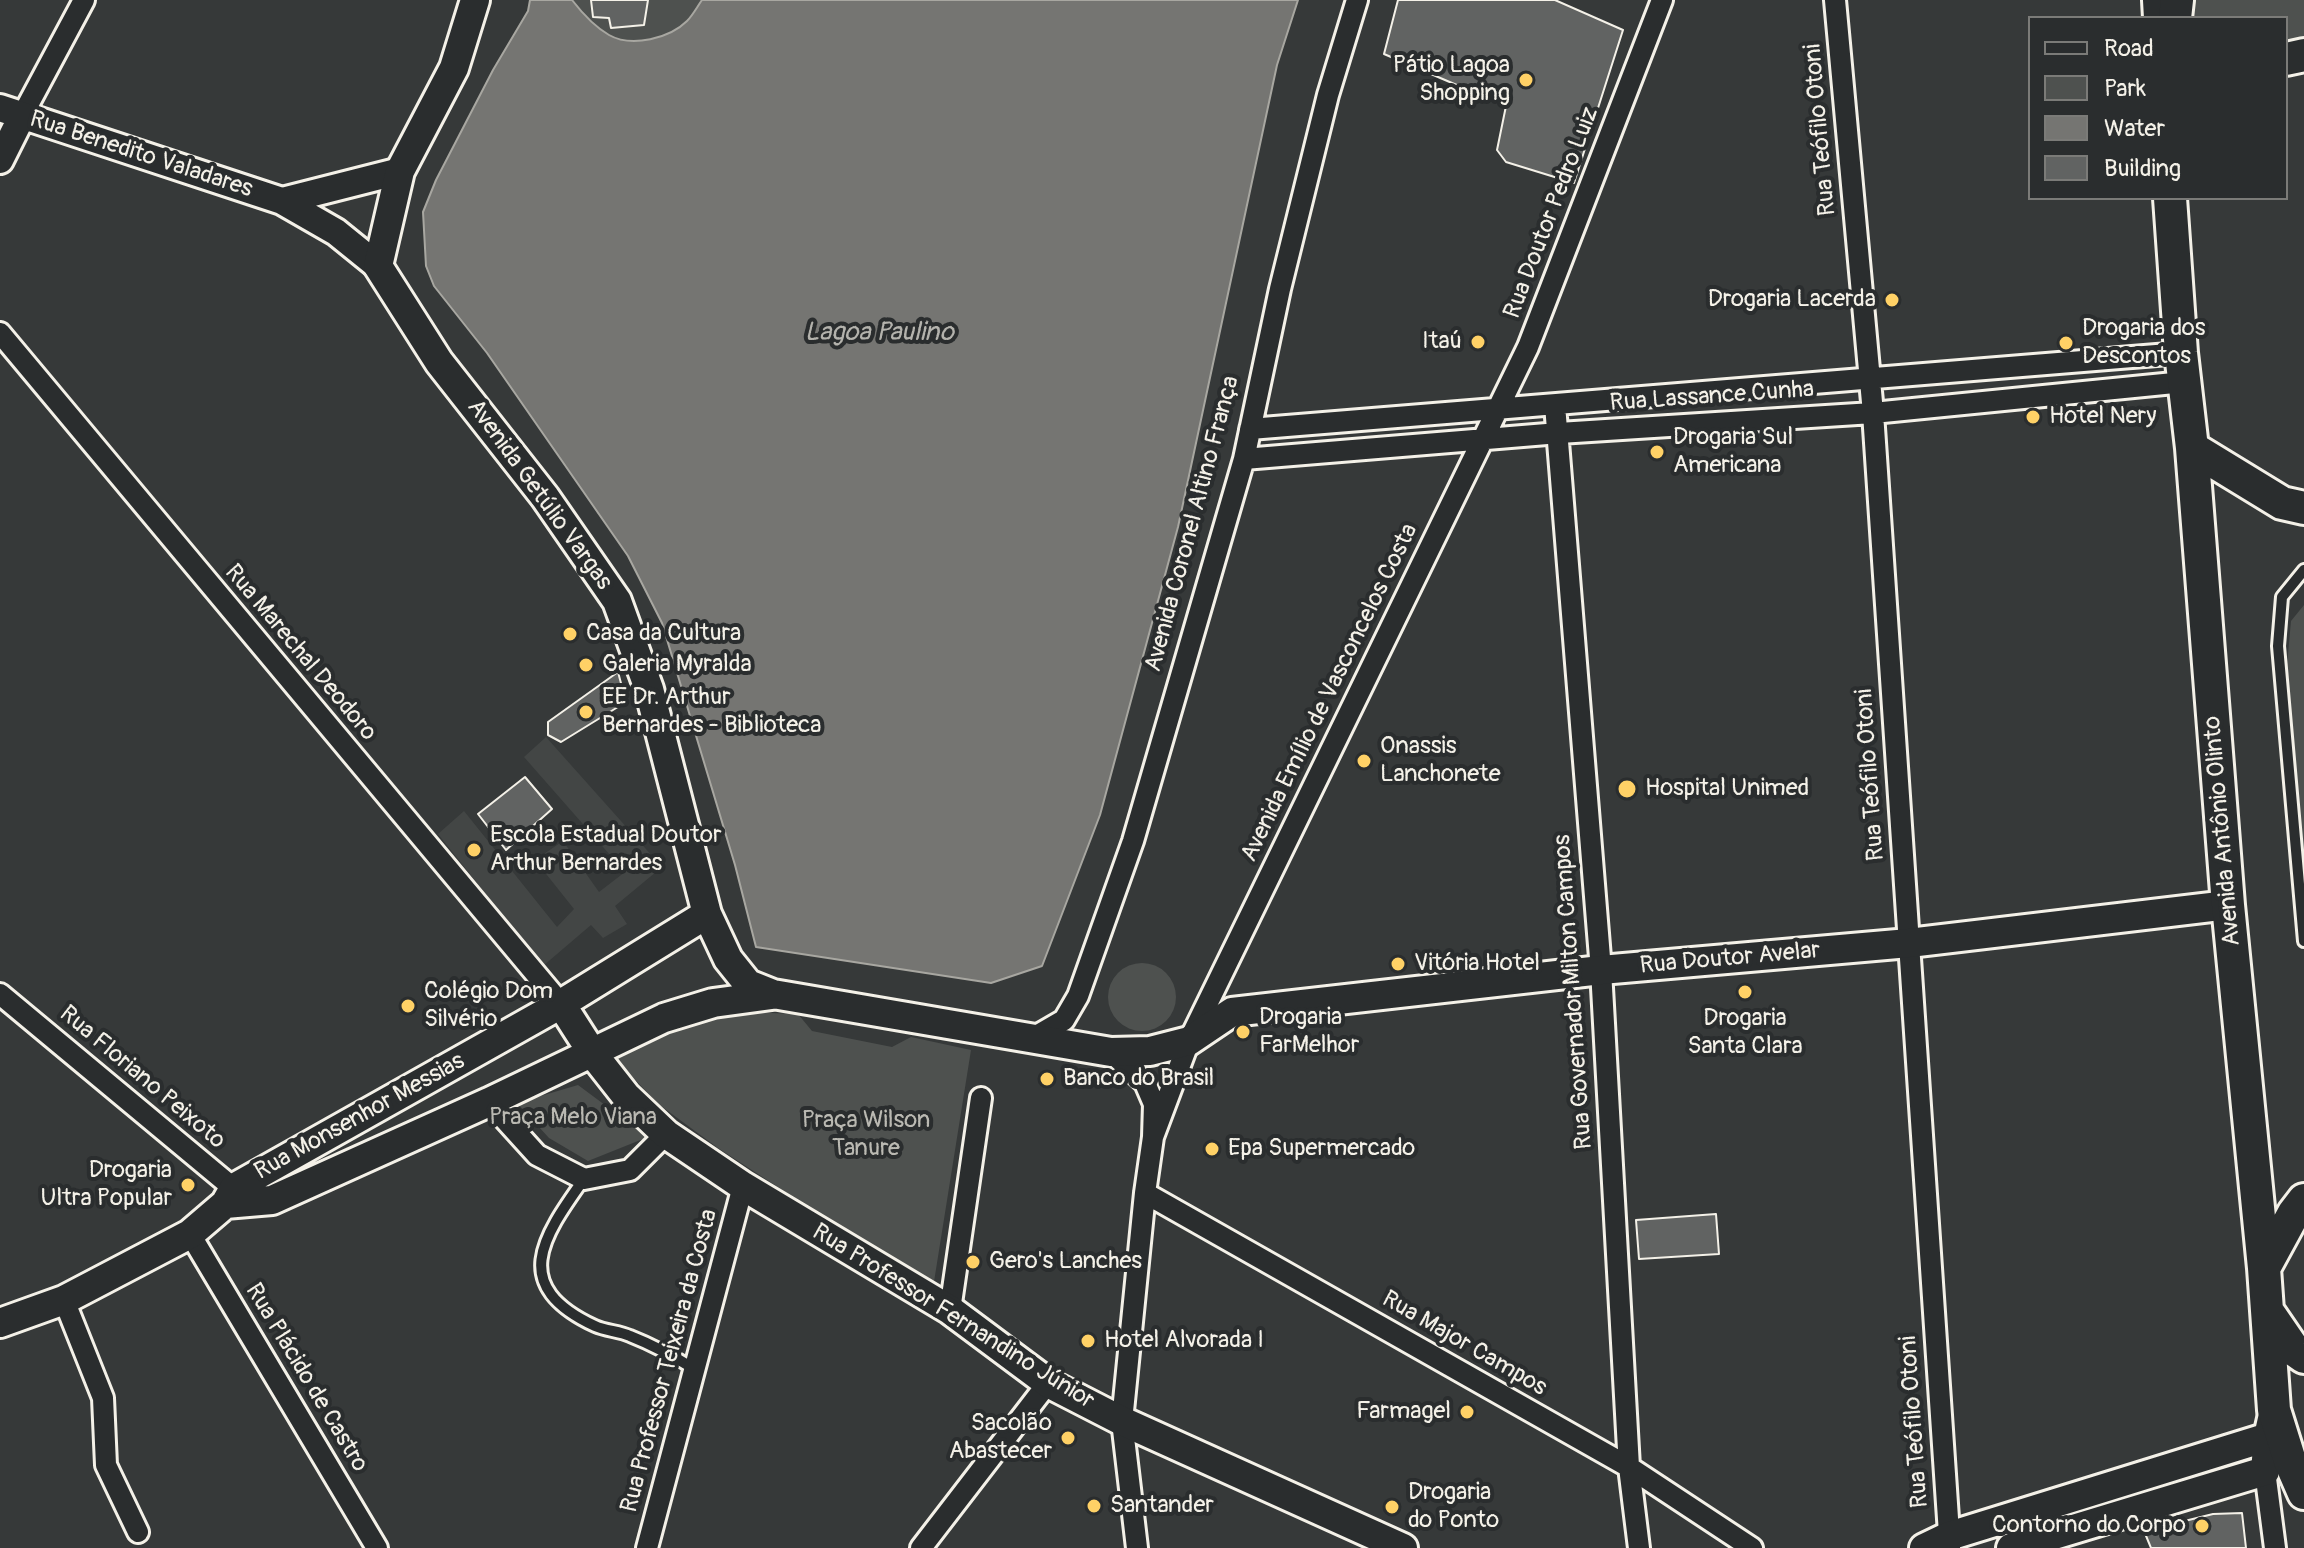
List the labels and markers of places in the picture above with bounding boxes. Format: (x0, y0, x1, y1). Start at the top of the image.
place label: Pátio Lagoa Shopping (1393, 52, 1510, 108)
marker: Pátio Lagoa Shopping (1517, 71, 1535, 89)
place label: Drogaria Lacerda (1708, 286, 1876, 314)
marker: Drogaria Lacerda (1883, 291, 1901, 309)
place label: Drogaria dos Descontos (2082, 315, 2205, 371)
place label: Itaú (1422, 328, 1462, 356)
marker: Itaú (1469, 333, 1487, 351)
marker: Drogaria dos Descontos (2057, 334, 2075, 352)
place label: Hotel Nery (2049, 403, 2156, 431)
marker: Hotel Nery (2024, 408, 2042, 426)
place label: Drogaria Sul Americana (1673, 424, 1793, 480)
marker: Drogaria Sul Americana (1648, 443, 1666, 461)
place label: Casa da Cultura (586, 620, 741, 648)
marker: Casa da Cultura (561, 625, 579, 643)
place label: Galeria Myralda (602, 651, 752, 679)
marker: Galeria Myralda (577, 656, 595, 674)
place label: EE Dr. Arthur Bernardes - Biblioteca (602, 684, 821, 740)
marker: EE Dr. Arthur Bernardes - Biblioteca (577, 703, 595, 721)
place label: Onassis Lanchonete (1380, 733, 1501, 789)
marker: Onassis Lanchonete (1355, 752, 1373, 770)
place label: Hospital Unimed (1645, 775, 1809, 803)
marker: Hospital Unimed (1616, 778, 1638, 800)
place label: Escola Estadual Doutor Arthur Bernardes (490, 822, 721, 878)
marker: Escola Estadual Doutor Arthur Bernardes (465, 841, 483, 859)
place label: Vitória Hotel (1414, 950, 1540, 978)
marker: Vitória Hotel (1389, 955, 1407, 973)
place label: Colégio Dom Silvério (424, 978, 553, 1034)
marker: Drogaria Santa Clara (1736, 983, 1754, 1001)
marker: Colégio Dom Silvério (399, 997, 417, 1015)
place label: Drogaria FarMelhor (1259, 1004, 1359, 1060)
place label: Drogaria Santa Clara (1687, 1005, 1803, 1061)
marker: Drogaria FarMelhor (1234, 1023, 1252, 1041)
place label: Banco do Brasil (1063, 1065, 1214, 1093)
marker: Banco do Brasil (1038, 1070, 1056, 1088)
place label: Epa Supermercado (1228, 1135, 1415, 1163)
marker: Epa Supermercado (1203, 1140, 1221, 1158)
place label: Drogaria Ultra Popular (41, 1157, 172, 1213)
marker: Drogaria Ultra Popular (179, 1176, 197, 1194)
place label: Gero's Lanches (989, 1248, 1142, 1276)
marker: Gero's Lanches (964, 1253, 982, 1271)
place label: Hotel Alvorada I (1104, 1327, 1264, 1355)
marker: Hotel Alvorada I (1079, 1332, 1097, 1350)
place label: Farmagel (1356, 1398, 1451, 1426)
marker: Farmagel (1458, 1403, 1476, 1421)
place label: Sacolão Abastecer (949, 1410, 1052, 1466)
marker: Sacolão Abastecer (1059, 1429, 1077, 1447)
place label: Drogaria do Ponto (1408, 1479, 1499, 1535)
place label: Santander (1110, 1492, 1214, 1520)
marker: Santander (1085, 1497, 1103, 1515)
marker: Drogaria do Ponto (1383, 1498, 1401, 1516)
place label: Contorno do Corpo (1992, 1512, 2186, 1540)
marker: Contorno do Corpo (2193, 1517, 2211, 1535)

